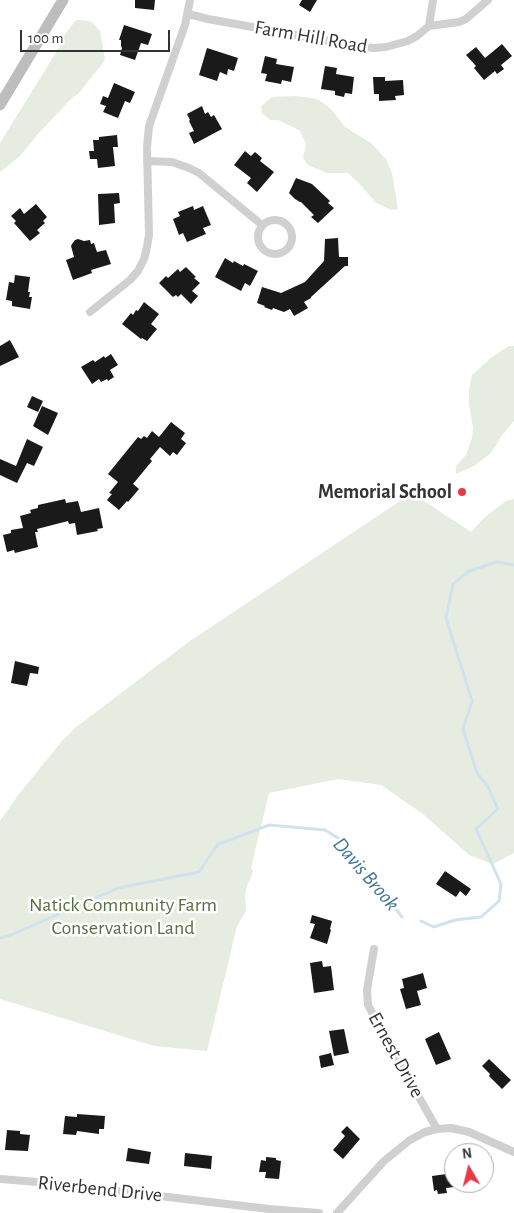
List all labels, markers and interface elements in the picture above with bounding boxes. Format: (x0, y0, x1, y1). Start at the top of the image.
street label: Farm Hill Road (253, 15, 369, 59)
scale bar (22, 20, 172, 52)
text: 100 m (28, 31, 63, 46)
place label: Memorial School (318, 480, 452, 504)
marker: Memorial School (456, 486, 468, 498)
water label: Davis Brook (327, 832, 405, 916)
park label: Natick Community Farm Conservation Land (29, 893, 217, 940)
street label: Ernest Drive (363, 1008, 429, 1102)
north arrow (444, 1143, 494, 1193)
text: N (461, 1147, 473, 1162)
street label: Riverbend Drive (37, 1171, 163, 1207)

